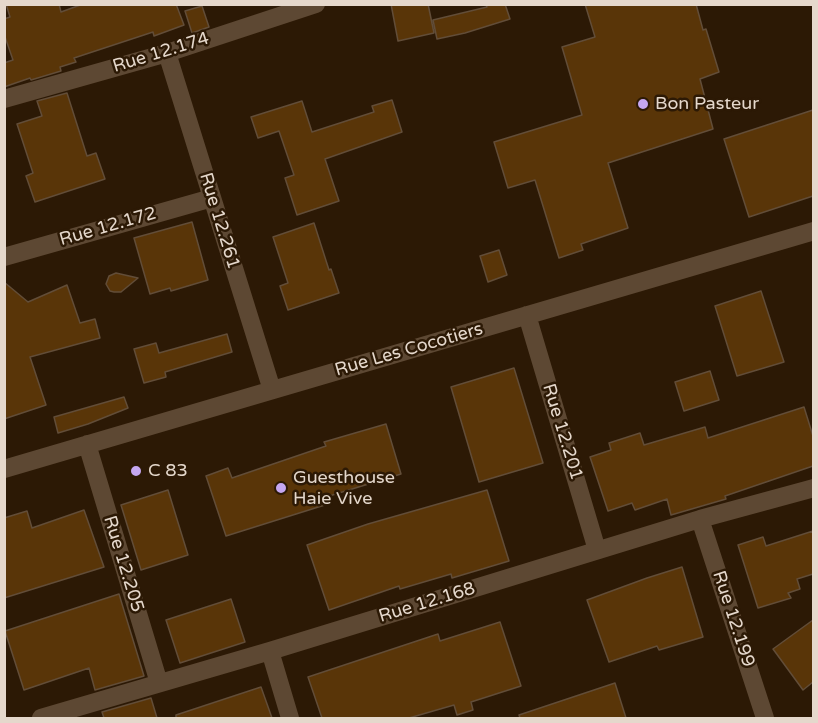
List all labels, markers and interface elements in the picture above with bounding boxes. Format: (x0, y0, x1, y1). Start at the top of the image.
street label: Rue 12.174 (110, 28, 212, 78)
place label: Bon Pasteur (655, 93, 759, 115)
marker: Bon Pasteur (636, 97, 650, 111)
street label: Rue 12.261 (194, 170, 244, 272)
street label: Rue 12.172 (57, 203, 159, 251)
street label: Rue Les Cocotiers (332, 319, 486, 381)
street label: Rue 12.201 (537, 381, 587, 483)
place label: C 83 (148, 460, 188, 482)
marker: C 83 (129, 464, 143, 478)
place label: Guesthouse Haie Vive (293, 467, 395, 510)
marker: Guesthouse Haie Vive (274, 481, 288, 495)
street label: Rue 12.205 (98, 513, 148, 615)
street label: Rue 12.199 (707, 568, 759, 670)
street label: Rue 12.168 (376, 578, 478, 628)

